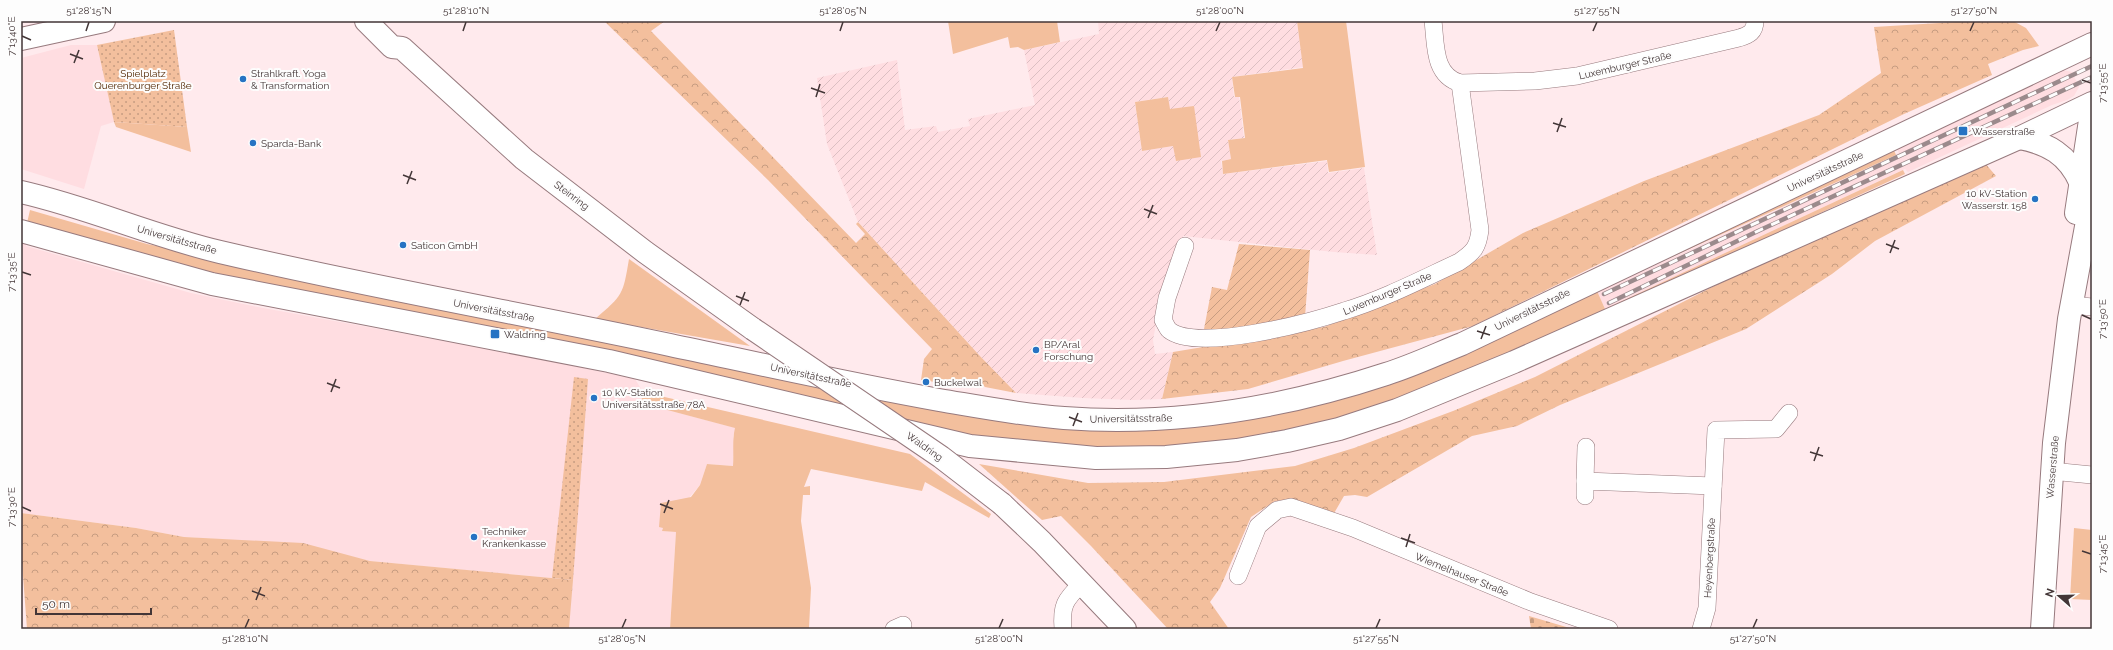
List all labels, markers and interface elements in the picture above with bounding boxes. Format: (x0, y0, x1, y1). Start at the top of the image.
text: 51°28'15"N (66, 5, 112, 16)
text: 51°28'10"N (443, 5, 489, 16)
text: 51°28'05"N (819, 5, 867, 16)
text: 51°28'00"N (1196, 5, 1244, 16)
text: 51°27'55"N (1574, 5, 1620, 16)
text: 51°27'50"N (1951, 5, 1997, 16)
text: 7°13'40"E (6, 16, 17, 56)
street label: Luxemburger Straße (1578, 49, 1673, 81)
text: 7°13'55"E (2097, 63, 2108, 103)
park label: Spielplatz Querenburger Straße (94, 68, 192, 91)
place label: Strahlkraft. Yoga & Transformation (251, 68, 329, 91)
marker: Strahlkraft. Yoga & Transformation (238, 74, 248, 84)
marker: Wasserstraße (1957, 125, 1969, 137)
place label: Wasserstraße (1972, 126, 2035, 137)
marker: Sparda-Bank (248, 138, 258, 148)
place label: Sparda-Bank (261, 138, 322, 149)
street label: Universitätsstraße (1786, 149, 1865, 194)
street label: Steinring (552, 179, 591, 212)
place label: 10 kV-Station Wasserstr. 158 (1962, 188, 2027, 211)
marker: 10 kV-Station Wasserstr. 158 (2030, 194, 2040, 204)
street label: Universitätsstraße (136, 223, 218, 256)
marker: Saticon GmbH (398, 240, 408, 250)
place label: Saticon GmbH (411, 240, 478, 251)
text: 7°13'35"E (6, 252, 17, 292)
street label: Luxemburger Straße (1341, 270, 1433, 317)
street label: Universitätsstraße (1493, 286, 1572, 332)
street label: Universitätsstraße (452, 297, 536, 324)
text: 7°13'50"E (2097, 299, 2108, 339)
marker: Waldring (489, 328, 501, 340)
place label: Waldring (504, 329, 546, 340)
place label: BP/Aral Forschung (1044, 339, 1093, 362)
marker: BP/Aral Forschung (1031, 345, 1041, 355)
street label: Universitätsstraße (769, 362, 853, 389)
marker: Buckelwal (921, 377, 931, 387)
place label: Buckelwal (934, 377, 982, 388)
place label: 10 kV-Station Universitätsstraße 78A (602, 387, 705, 410)
marker: 10 kV-Station Universitätsstraße 78A (589, 393, 599, 403)
street label: Universitätsstraße (1090, 412, 1172, 425)
street label: Waldring (904, 430, 945, 463)
street label: Wasserstraße (2044, 435, 2061, 499)
text: 7°13'30"E (6, 487, 17, 527)
street label: Heyenbergstraße (1702, 518, 1717, 598)
place label: Techniker Krankenkasse (482, 526, 546, 549)
marker: Techniker Krankenkasse (469, 532, 479, 542)
text: 7°13'45"E (2097, 535, 2108, 573)
street label: Wiemelhauser Straße (1414, 551, 1510, 598)
north arrow (2039, 576, 2079, 616)
text: N (2043, 587, 2058, 599)
scale bar (36, 590, 151, 616)
text: 50 m (42, 597, 70, 611)
text: 51°28'10"N (222, 633, 268, 644)
text: 51°28'05"N (598, 633, 646, 644)
text: 51°28'00"N (975, 633, 1023, 644)
text: 51°27'55"N (1353, 633, 1399, 644)
text: 51°27'50"N (1730, 633, 1776, 644)

